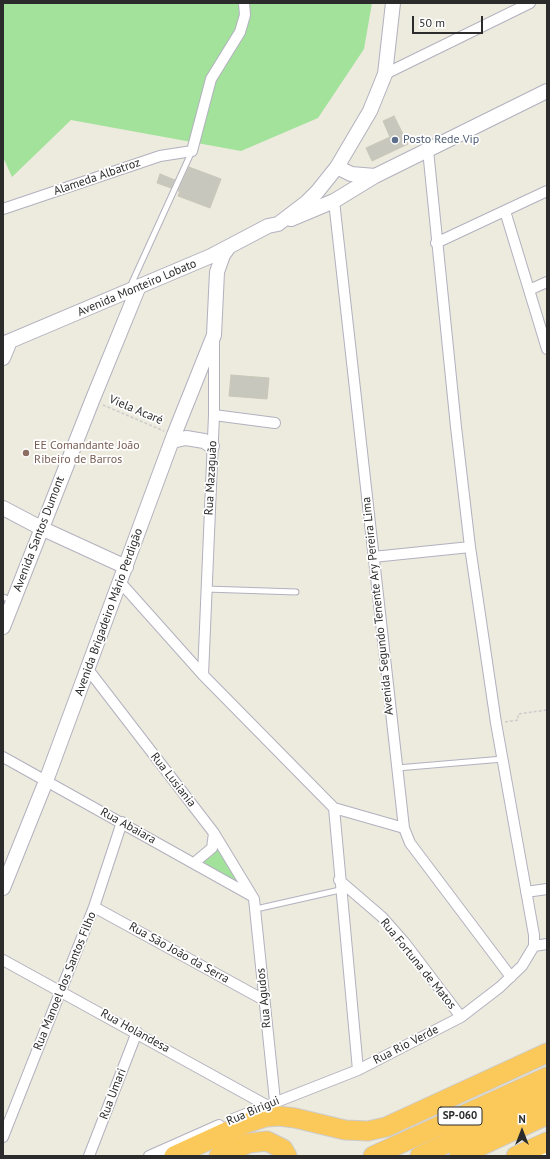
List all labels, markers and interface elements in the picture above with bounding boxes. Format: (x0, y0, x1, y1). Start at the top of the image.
scale bar (414, 8, 485, 34)
text: 50 m (419, 15, 445, 30)
place label: Posto Rede Vip (403, 133, 479, 147)
marker: Posto Rede Vip (390, 135, 400, 145)
street label: Alameda Albatroz (52, 155, 142, 199)
street label: Avenida Monteiro Lobato (75, 256, 199, 320)
street label: Viela Acaré (107, 392, 165, 428)
place label: EE Comandante João Ribeiro de Barros (34, 439, 140, 467)
street label: Rua Mazaguão (202, 440, 220, 516)
marker: EE Comandante João Ribeiro de Barros (21, 448, 31, 458)
street label: Avenida Santos Dumont (10, 474, 68, 594)
street label: Avenida Segundo Tenente Ary Pereira Lima (359, 496, 397, 716)
street label: Avenida Brigadeiro Mário Perdigão (72, 526, 146, 698)
street label: Rua Lusiania (147, 750, 199, 810)
street label: Rua Abaiara (98, 805, 158, 847)
street label: Rua Manoel dos Santos Filho (31, 909, 99, 1053)
street label: Rua Fortuna de Matos (377, 916, 459, 1012)
street label: Rua São João da Serra (126, 919, 232, 987)
street label: Rua Agudos (254, 967, 274, 1029)
street label: Rua Holandesa (98, 1006, 172, 1056)
street label: Rua Rio Verde (371, 1022, 441, 1068)
street label: Rua Umari (97, 1066, 129, 1122)
street label: Rua Birigui (224, 1093, 282, 1129)
road number: SP-060 (438, 1107, 482, 1125)
north arrow (502, 1111, 542, 1151)
text: N (518, 1112, 526, 1126)

